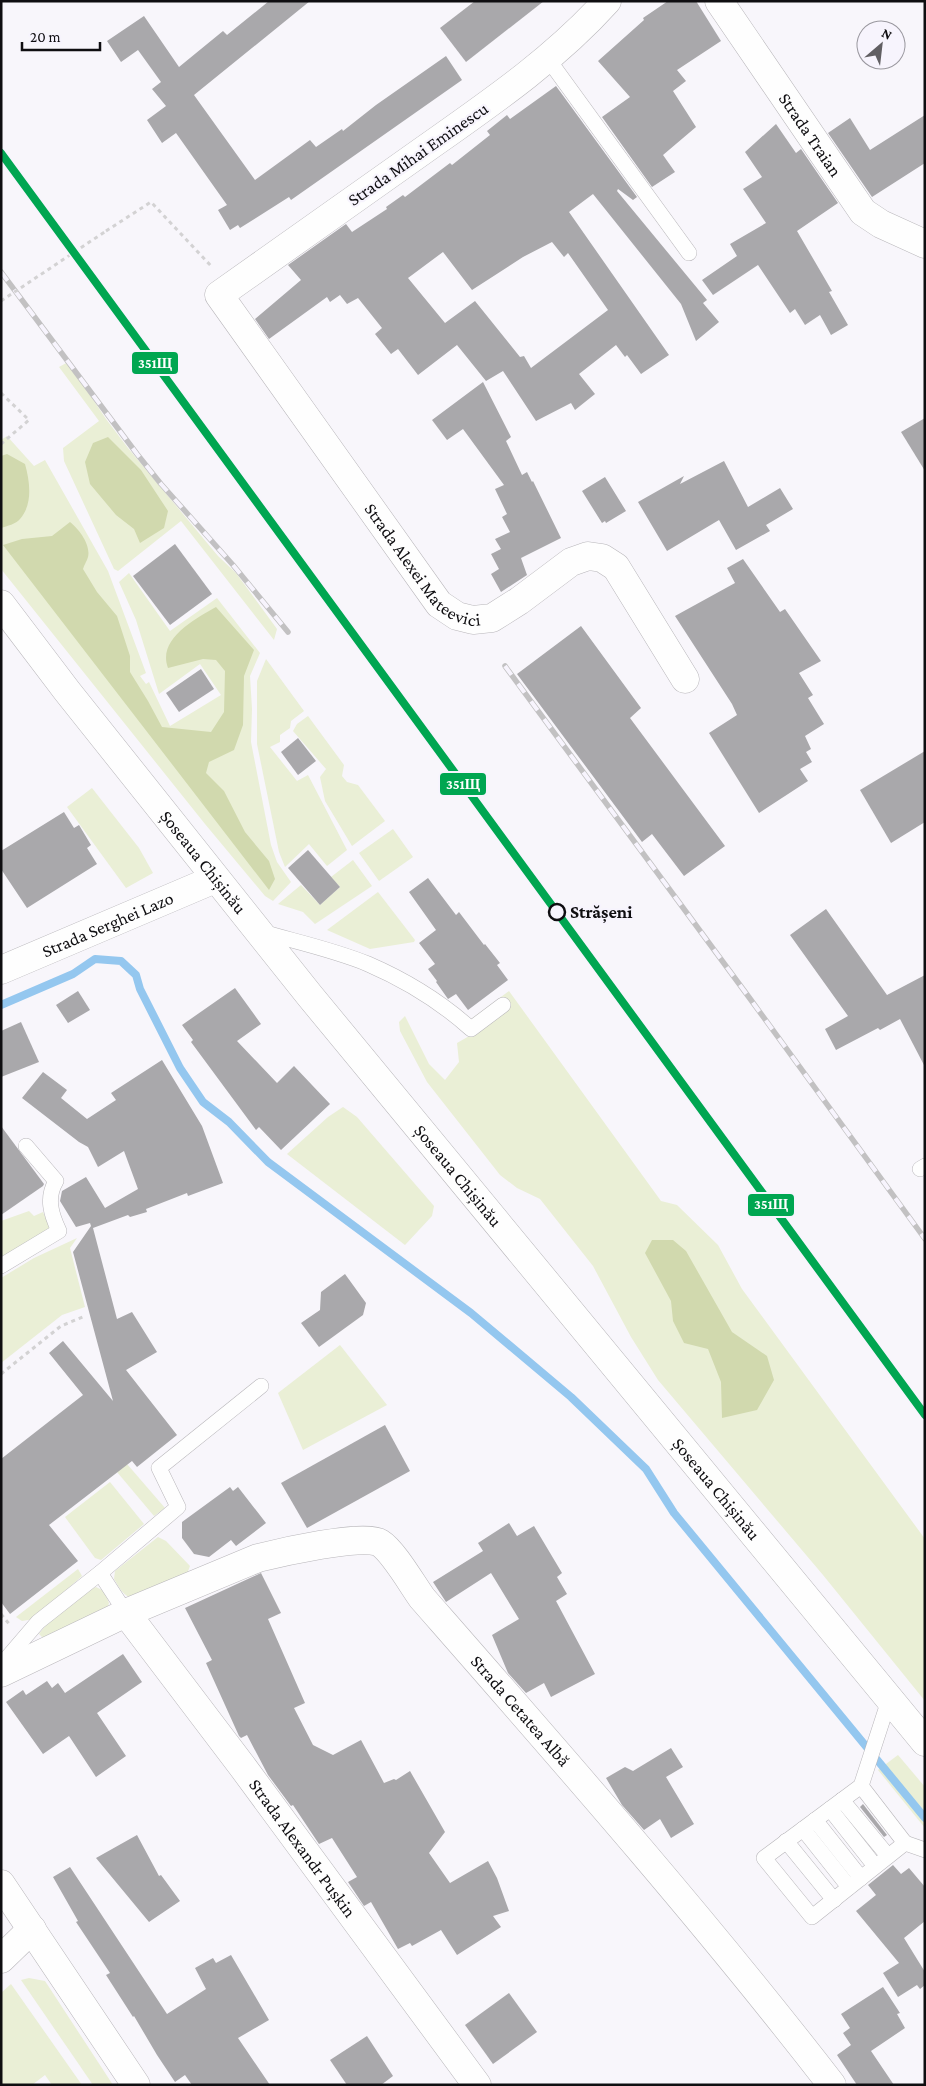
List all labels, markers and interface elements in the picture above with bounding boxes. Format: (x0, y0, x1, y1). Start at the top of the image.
scale bar (22, 20, 100, 52)
north arrow (856, 20, 906, 70)
text: N (879, 24, 895, 43)
text: 20 m (30, 29, 61, 45)
street label: Strada Traian (775, 89, 846, 181)
street label: Strada Mihai Eminescu (344, 98, 492, 210)
line badge: 351Щ (131, 351, 179, 375)
text: 351Щ (138, 355, 173, 371)
street label: Strada Alexei Mateevici (360, 499, 482, 630)
line badge: 351Щ (439, 772, 487, 796)
text: 351Щ (446, 776, 481, 792)
street label: Șoseaua Chișinău (155, 806, 251, 918)
street label: Strada Serghei Lazo (39, 888, 176, 961)
place label: Strășeni (570, 902, 633, 923)
marker: Strășeni (548, 903, 566, 921)
street label: Șoseaua Chișinău (409, 1121, 506, 1231)
line badge: 351Щ (747, 1193, 795, 1217)
text: 351Щ (754, 1196, 789, 1212)
street label: Șoseaua Chișinău (667, 1434, 765, 1544)
street label: Strada Cetatea Albă (467, 1651, 574, 1770)
street label: Strada Alexandr Pușkin (245, 1775, 360, 1922)

